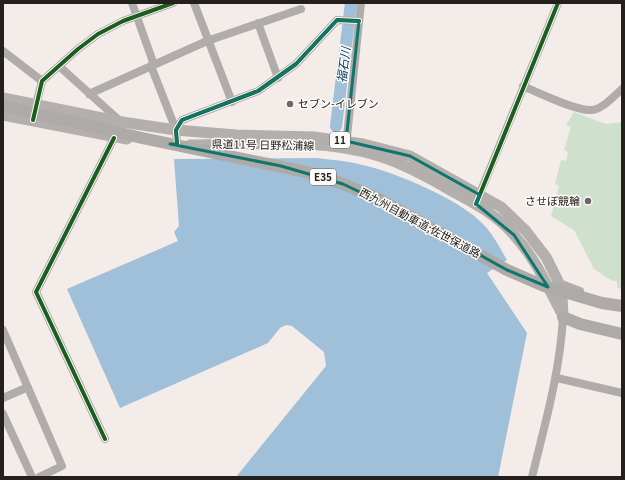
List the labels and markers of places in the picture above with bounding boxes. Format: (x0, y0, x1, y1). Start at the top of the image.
place label: セブン-イレブン (298, 95, 379, 111)
marker: セブン-イレブン (285, 99, 295, 109)
place label: させぼ競輪 (525, 192, 580, 208)
marker: させぼ競輪 (583, 196, 593, 206)

